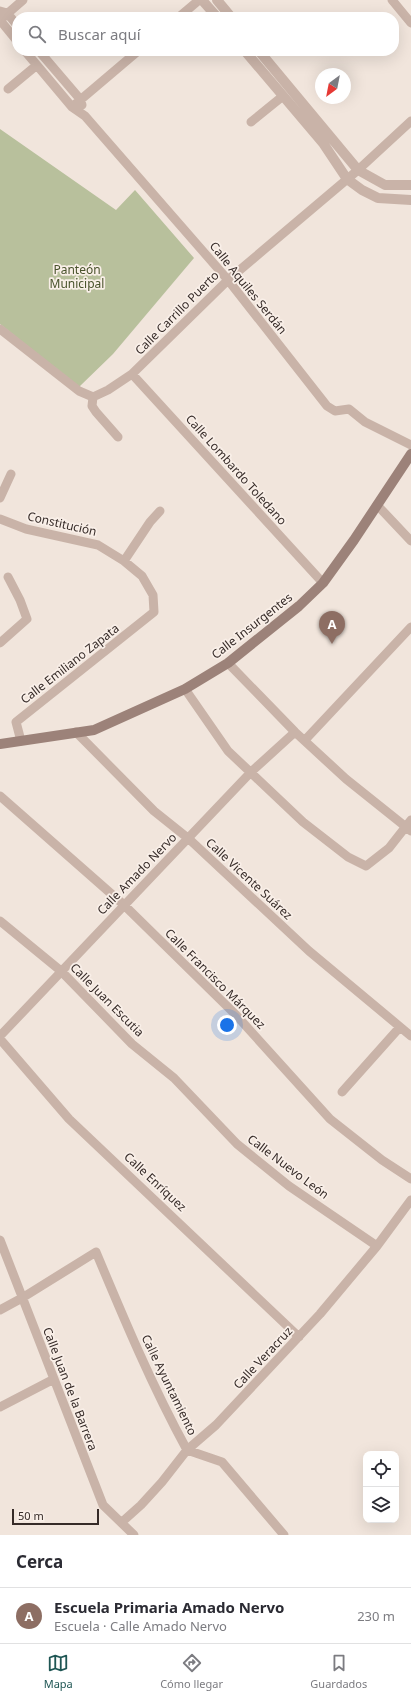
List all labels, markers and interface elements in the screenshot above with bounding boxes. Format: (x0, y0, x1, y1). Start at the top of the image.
search box (12, 12, 399, 56)
icon: search (26, 23, 48, 45)
text: Buscar aquí (58, 24, 141, 44)
north arrow (315, 68, 351, 104)
street label: Calle Aquiles Serdán (206, 238, 291, 337)
park label: Panteón Municipal (50, 261, 104, 292)
street label: Calle Carrillo Puerto (131, 267, 222, 358)
street label: Calle Lombardo Toledano (182, 411, 291, 529)
street label: Constitución (26, 507, 98, 540)
street label: Calle Insurgentes (208, 588, 296, 663)
pin: A (319, 611, 345, 644)
street label: Calle Emiliano Zapata (17, 620, 123, 708)
street label: Calle Amado Nervo (93, 829, 180, 918)
street label: Calle Vicente Suárez (202, 834, 297, 923)
street label: Calle Francisco Márquez (161, 925, 270, 1033)
street label: Calle Juan Escutia (67, 959, 148, 1040)
your location (217, 1015, 237, 1035)
street label: Calle Nuevo León (244, 1130, 332, 1203)
street label: Calle Enríquez (120, 1148, 191, 1215)
street label: Calle Veracruz (229, 1323, 296, 1392)
street label: Calle Juan de la Barrera (39, 1325, 102, 1453)
street label: Calle Ayuntamiento (138, 1332, 201, 1438)
map controls (363, 1451, 399, 1523)
button: locate (363, 1451, 399, 1487)
button: layers (363, 1487, 399, 1523)
scale bar (12, 1507, 99, 1526)
text: 50 m (18, 1508, 44, 1523)
text: Cerca (16, 1550, 63, 1573)
text: Escuela Primaria Amado Nervo (54, 1597, 284, 1617)
text: A (25, 1607, 34, 1625)
text: 230 m (357, 1607, 395, 1625)
text: Escuela · Calle Amado Nervo (54, 1617, 227, 1635)
tab: Mapa (44, 1652, 73, 1691)
tab: Cómo llegar (160, 1652, 223, 1691)
tab: Guardados (310, 1652, 367, 1691)

